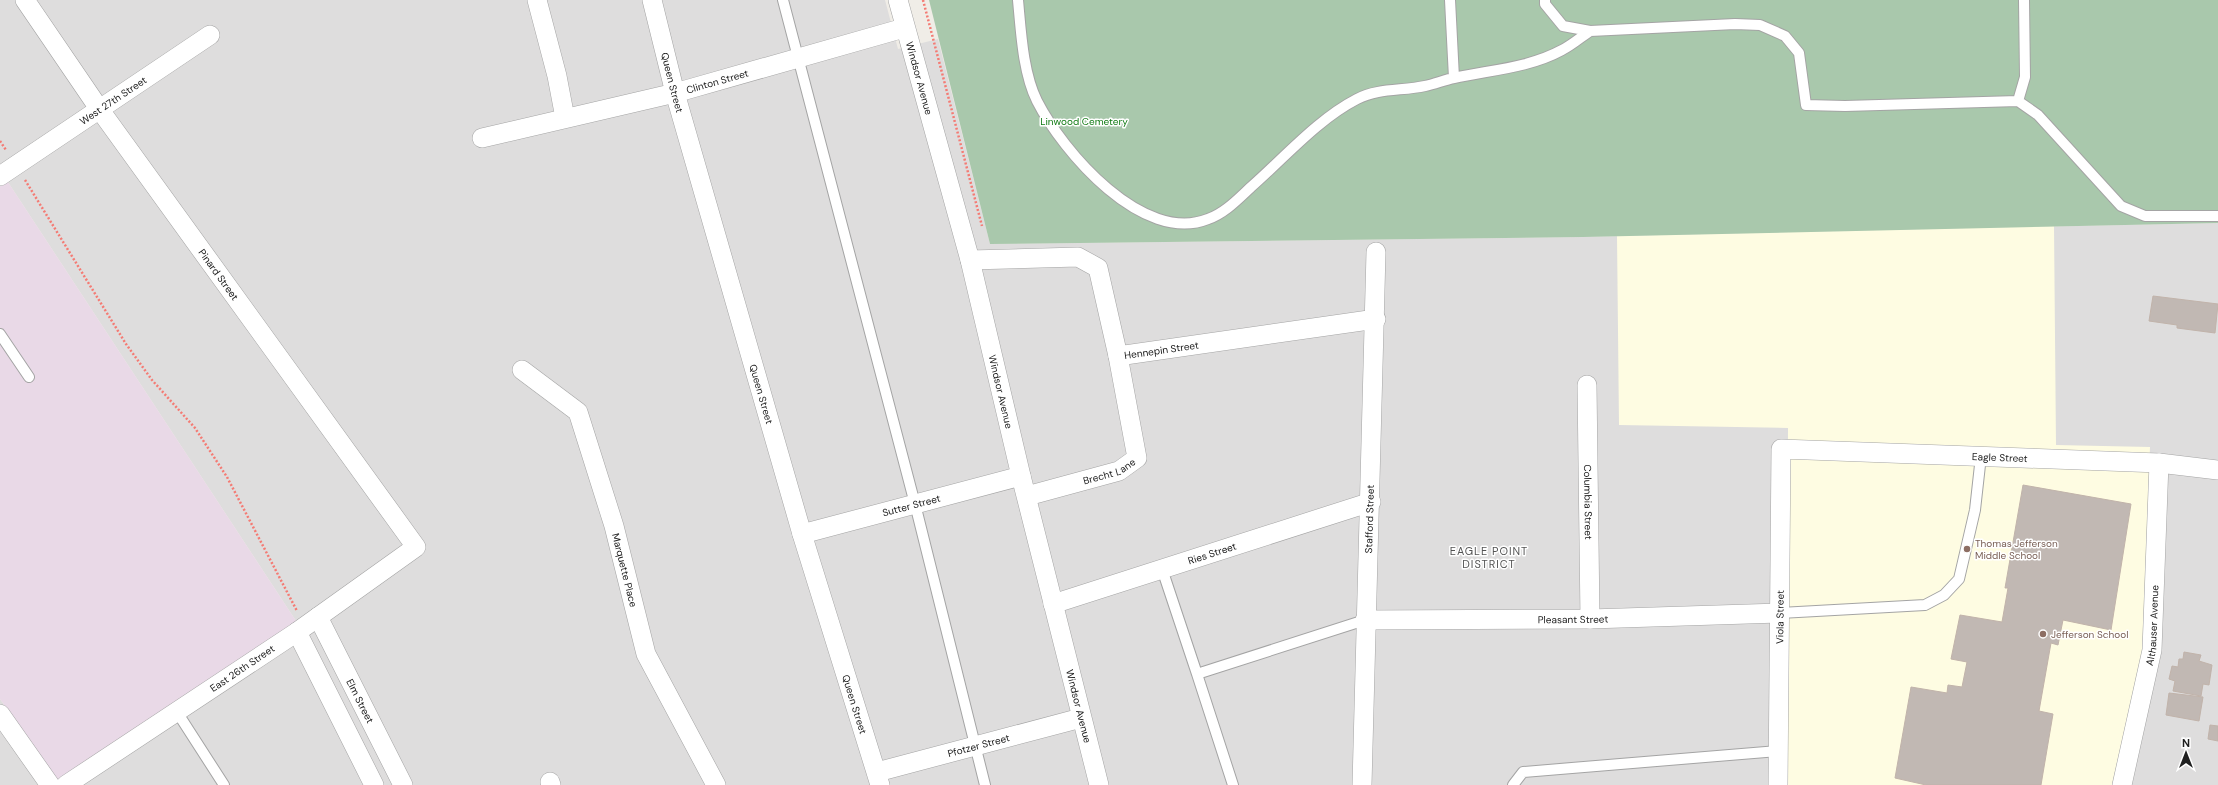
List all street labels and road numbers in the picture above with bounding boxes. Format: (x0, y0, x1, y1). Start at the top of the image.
street label: Windsor Avenue (903, 40, 936, 117)
street label: Queen Street (658, 51, 686, 114)
street label: Clinton Street (685, 66, 750, 97)
street label: West 27th Street (77, 73, 149, 128)
street label: Pinard Street (196, 246, 241, 303)
street label: Hennepin Street (1123, 338, 1200, 362)
street label: Windsor Avenue (986, 353, 1016, 430)
street label: Queen Street (746, 363, 776, 426)
street label: Eagle Street (1972, 450, 2028, 465)
street label: Brecht Lane (1082, 455, 1138, 487)
street label: Columbia Street (1581, 464, 1595, 540)
street label: Stafford Street (1362, 485, 1377, 554)
street label: Sutter Street (881, 492, 942, 519)
street label: Marquette Place (609, 532, 640, 609)
street label: Ries Street (1186, 540, 1238, 567)
street label: Althauser Avenue (2143, 584, 2161, 667)
street label: Viola Street (1773, 590, 1787, 644)
street label: Pleasant Street (1538, 612, 1608, 626)
street label: East 26th Street (207, 642, 277, 695)
street label: Windsor Avenue (1063, 668, 1094, 745)
street label: Queen Street (839, 673, 870, 736)
street label: Elm Street (343, 677, 377, 725)
street label: Pfotzer Street (946, 731, 1011, 760)

